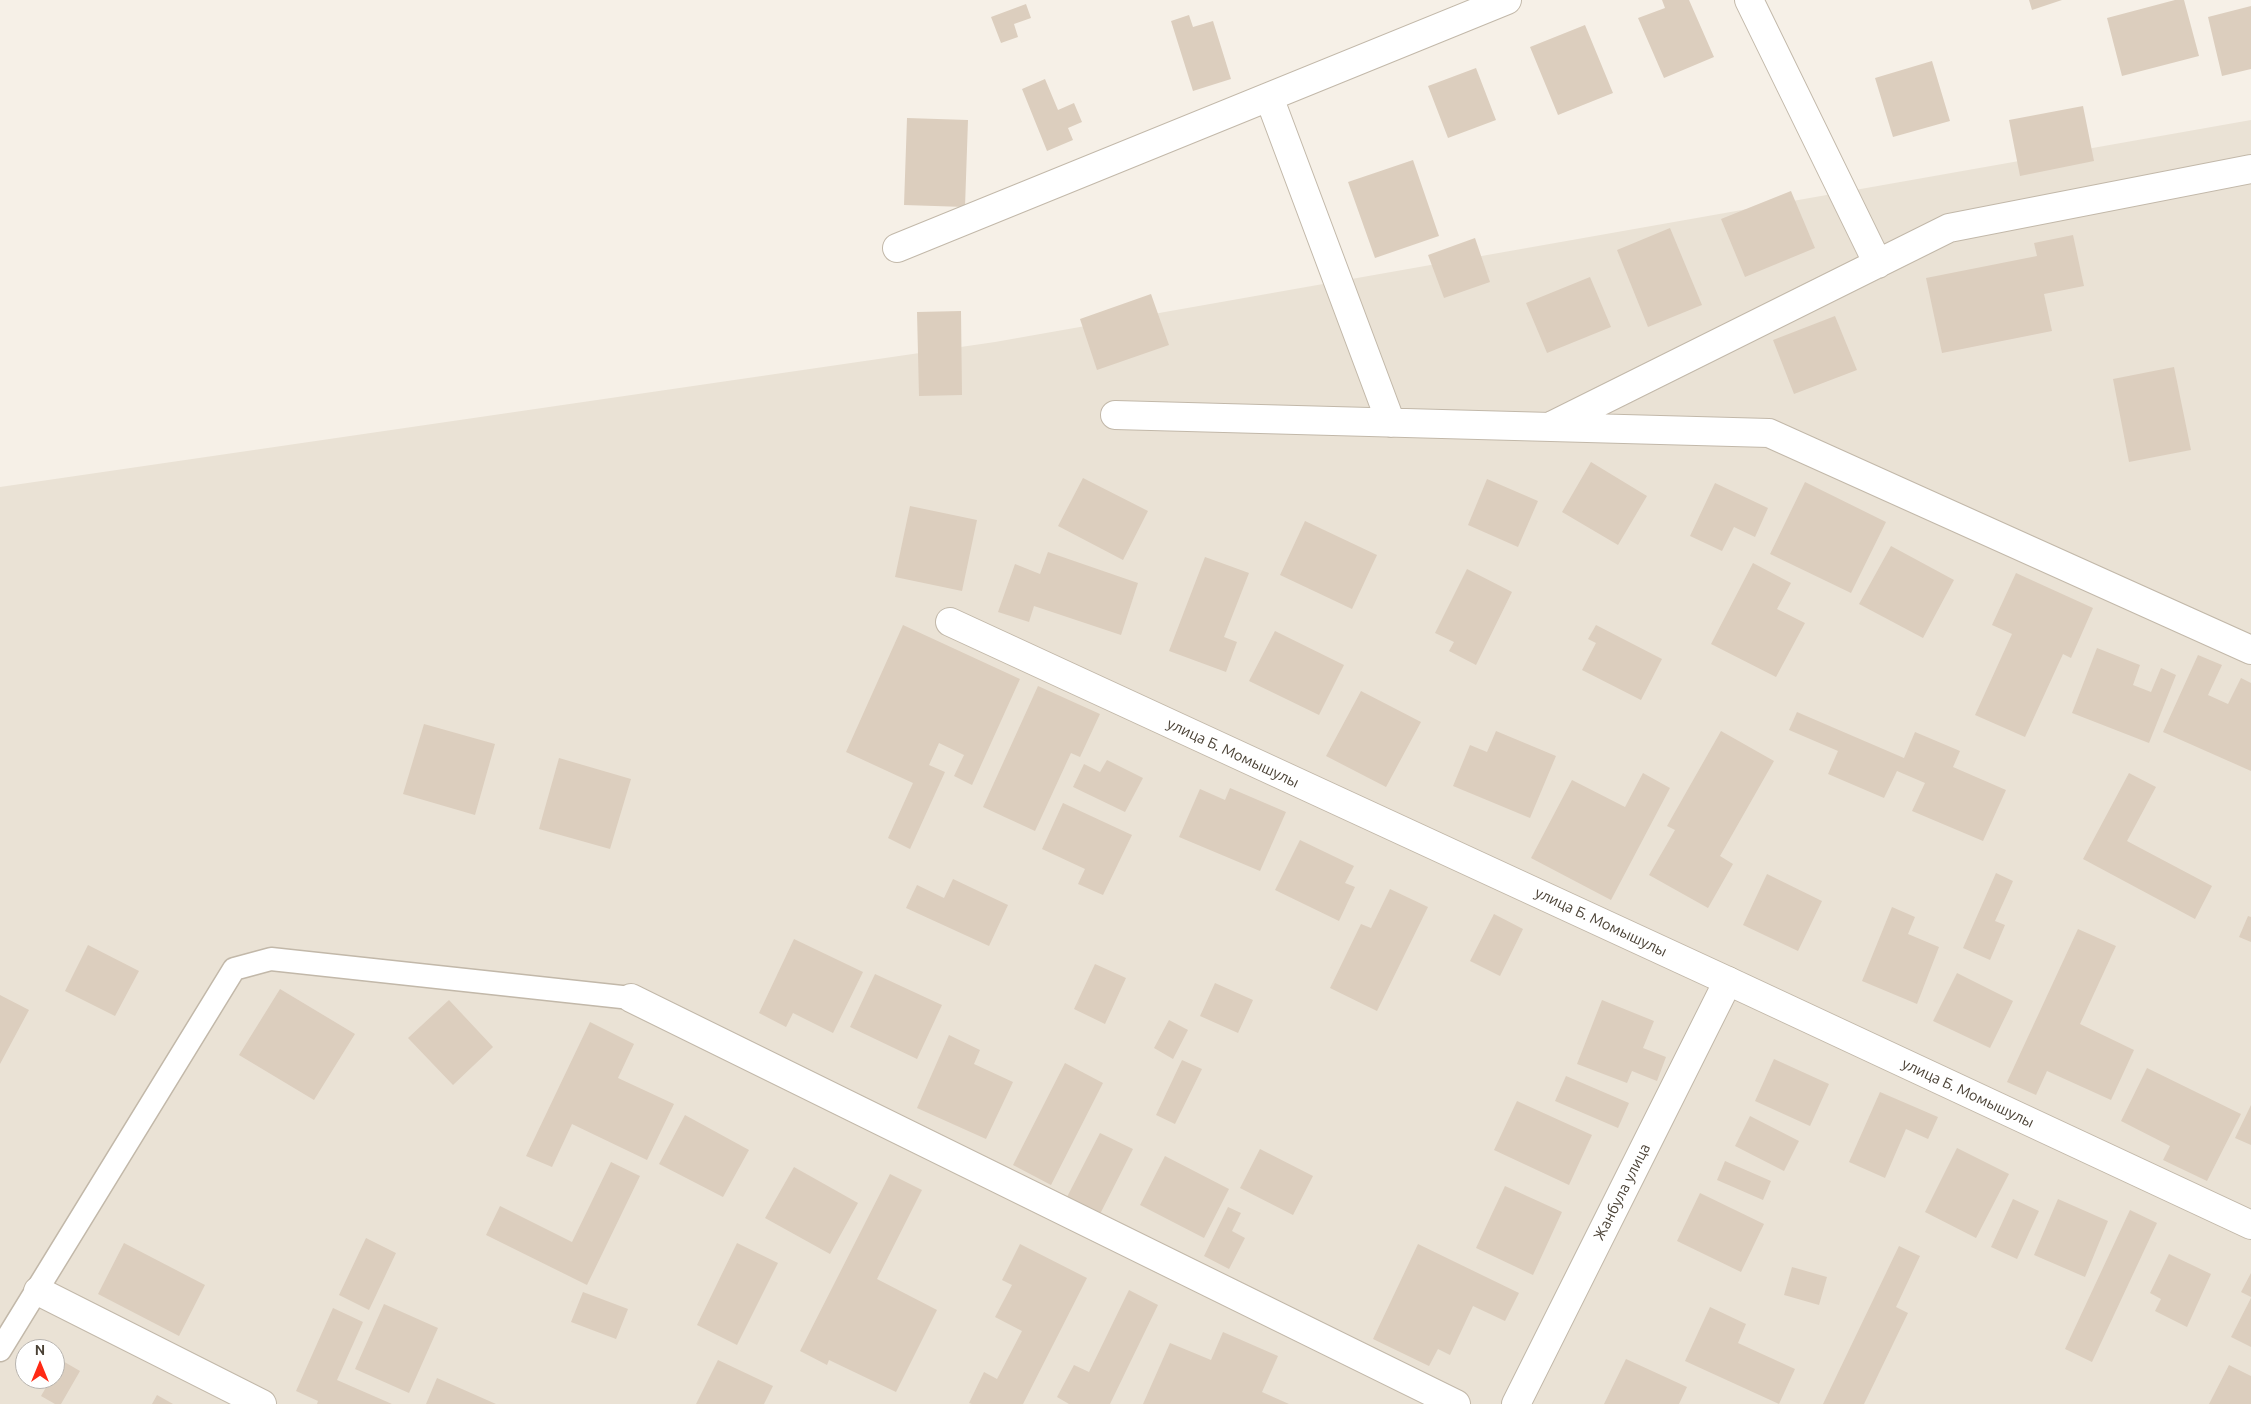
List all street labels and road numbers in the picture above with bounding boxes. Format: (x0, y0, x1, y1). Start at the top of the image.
street label: улица Б. Момышулы (1164, 714, 1302, 792)
street label: улица Б. Момышулы (1532, 883, 1670, 961)
street label: улица Б. Момышулы (1899, 1054, 2037, 1132)
street label: Жанбула улица (1590, 1141, 1654, 1243)

